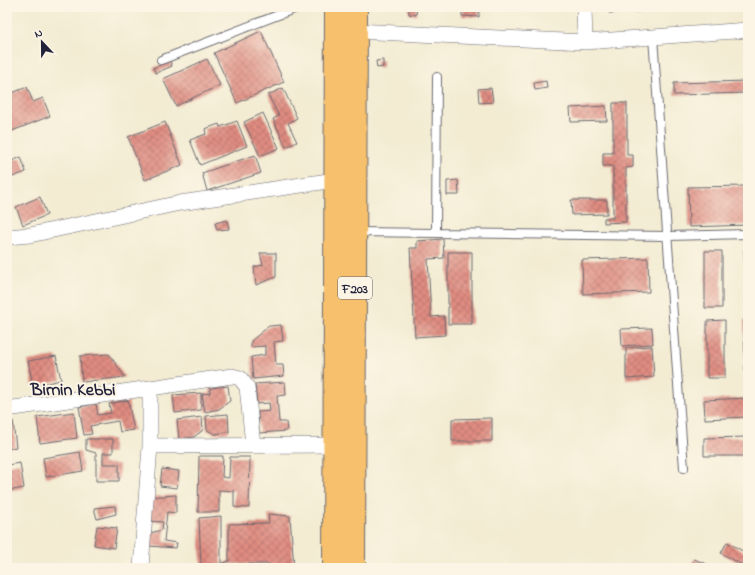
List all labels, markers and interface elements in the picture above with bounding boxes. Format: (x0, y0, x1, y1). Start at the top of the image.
north arrow (22, 22, 62, 62)
text: N (32, 25, 45, 42)
road number: F203 (338, 277, 372, 299)
district label: Birnin Kebbi (30, 378, 115, 404)

